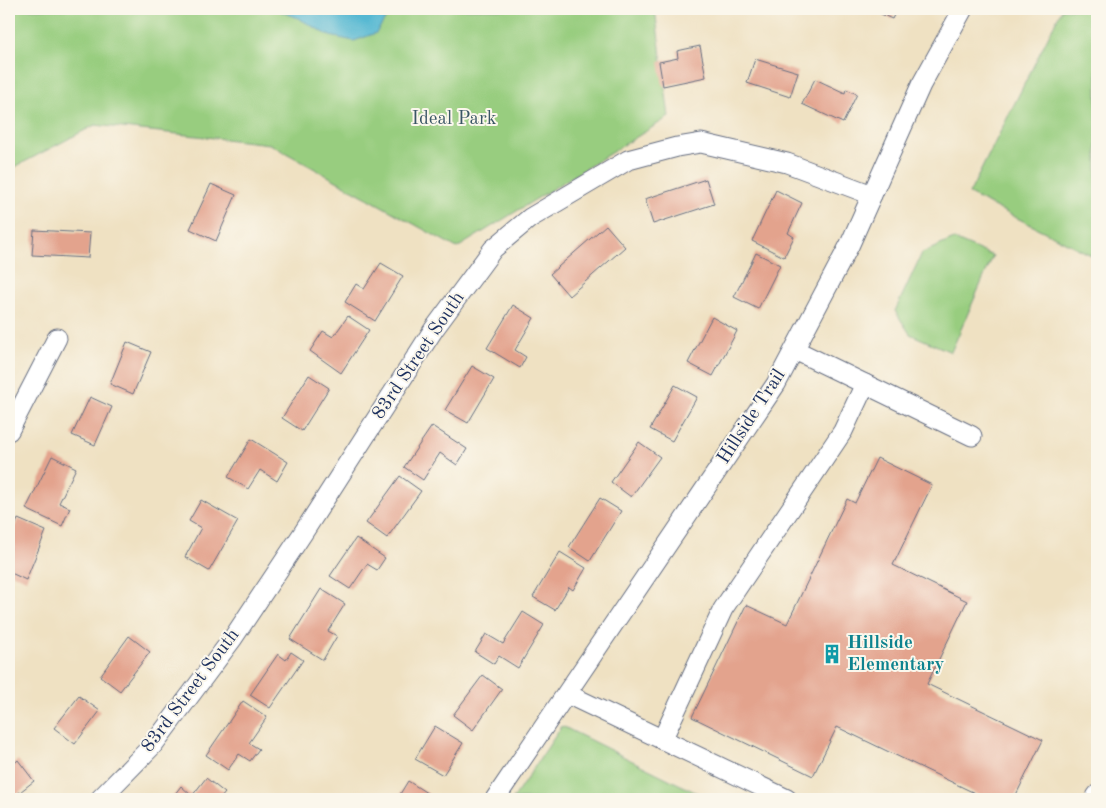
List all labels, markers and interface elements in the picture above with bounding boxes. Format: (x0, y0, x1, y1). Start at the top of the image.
park label: Ideal Park (411, 110, 497, 129)
street label: 83rd Street South (369, 289, 469, 423)
street label: Hillside Trail (714, 366, 790, 468)
street label: 83rd Street South (139, 626, 243, 756)
place label: Hillside Elementary (847, 634, 944, 675)
building icon: Hillside Elementary (821, 643, 843, 665)

